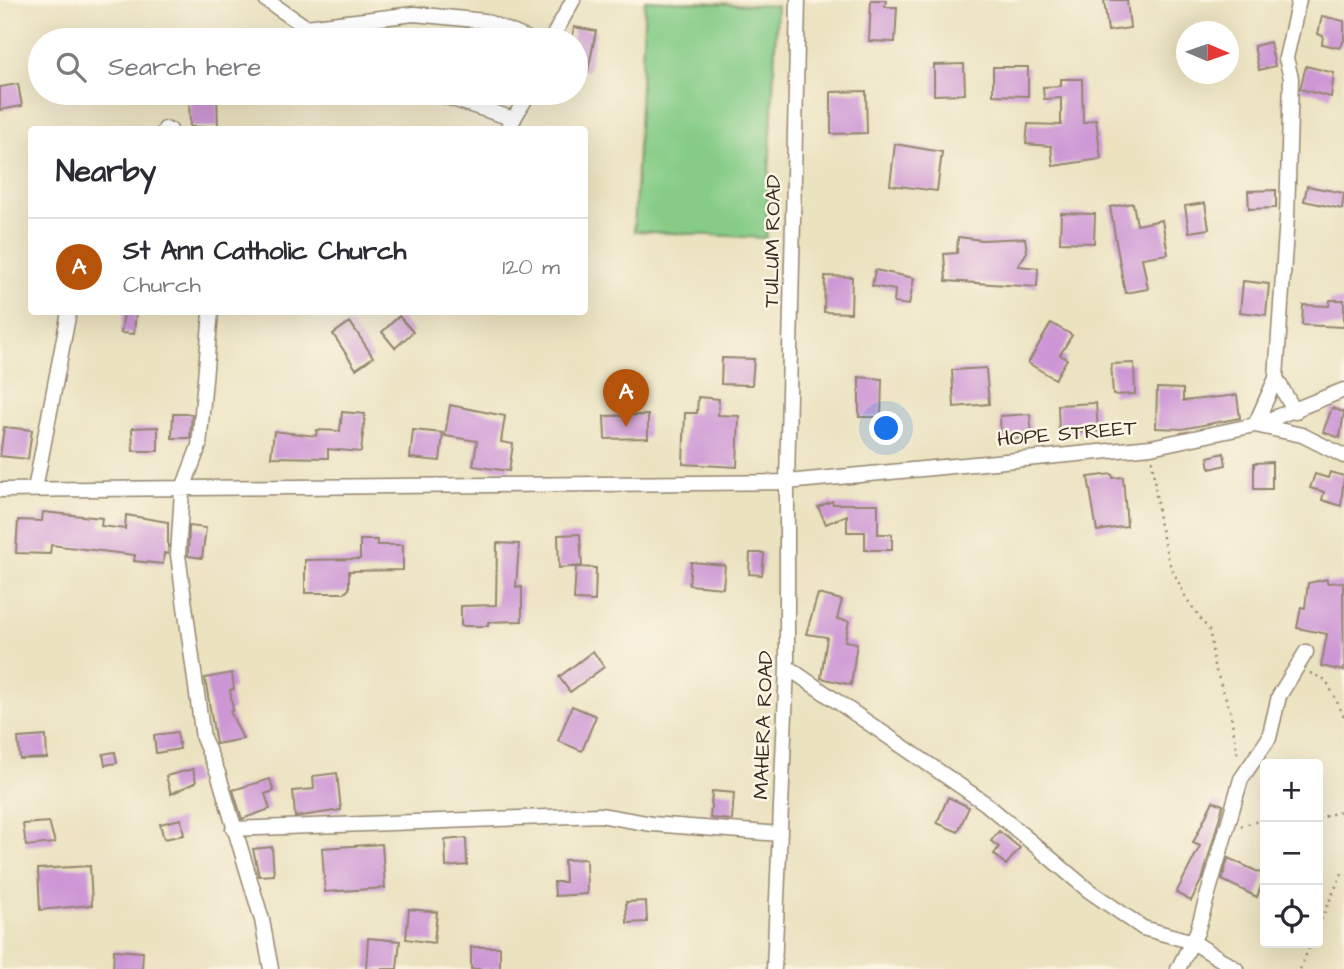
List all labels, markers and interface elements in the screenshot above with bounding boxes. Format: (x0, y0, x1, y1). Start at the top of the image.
north arrow (1176, 21, 1239, 84)
search box (28, 28, 588, 105)
icon: search (52, 48, 90, 86)
text: Search here (108, 49, 261, 85)
text: Nearby (56, 151, 156, 193)
street label: TULUM ROAD (757, 174, 788, 308)
text: St Ann Catholic Church (123, 233, 406, 269)
text: A (72, 251, 86, 283)
text: 120 m (502, 251, 560, 283)
text: Church (123, 269, 201, 301)
pin: A (603, 369, 649, 427)
your location (869, 411, 903, 445)
street label: HOPE STREET (996, 413, 1139, 454)
street label: MAHERA ROAD (746, 650, 781, 800)
map controls (1260, 759, 1323, 948)
button: + (1260, 759, 1323, 822)
button: − (1260, 822, 1323, 885)
button: locate (1260, 885, 1323, 948)

